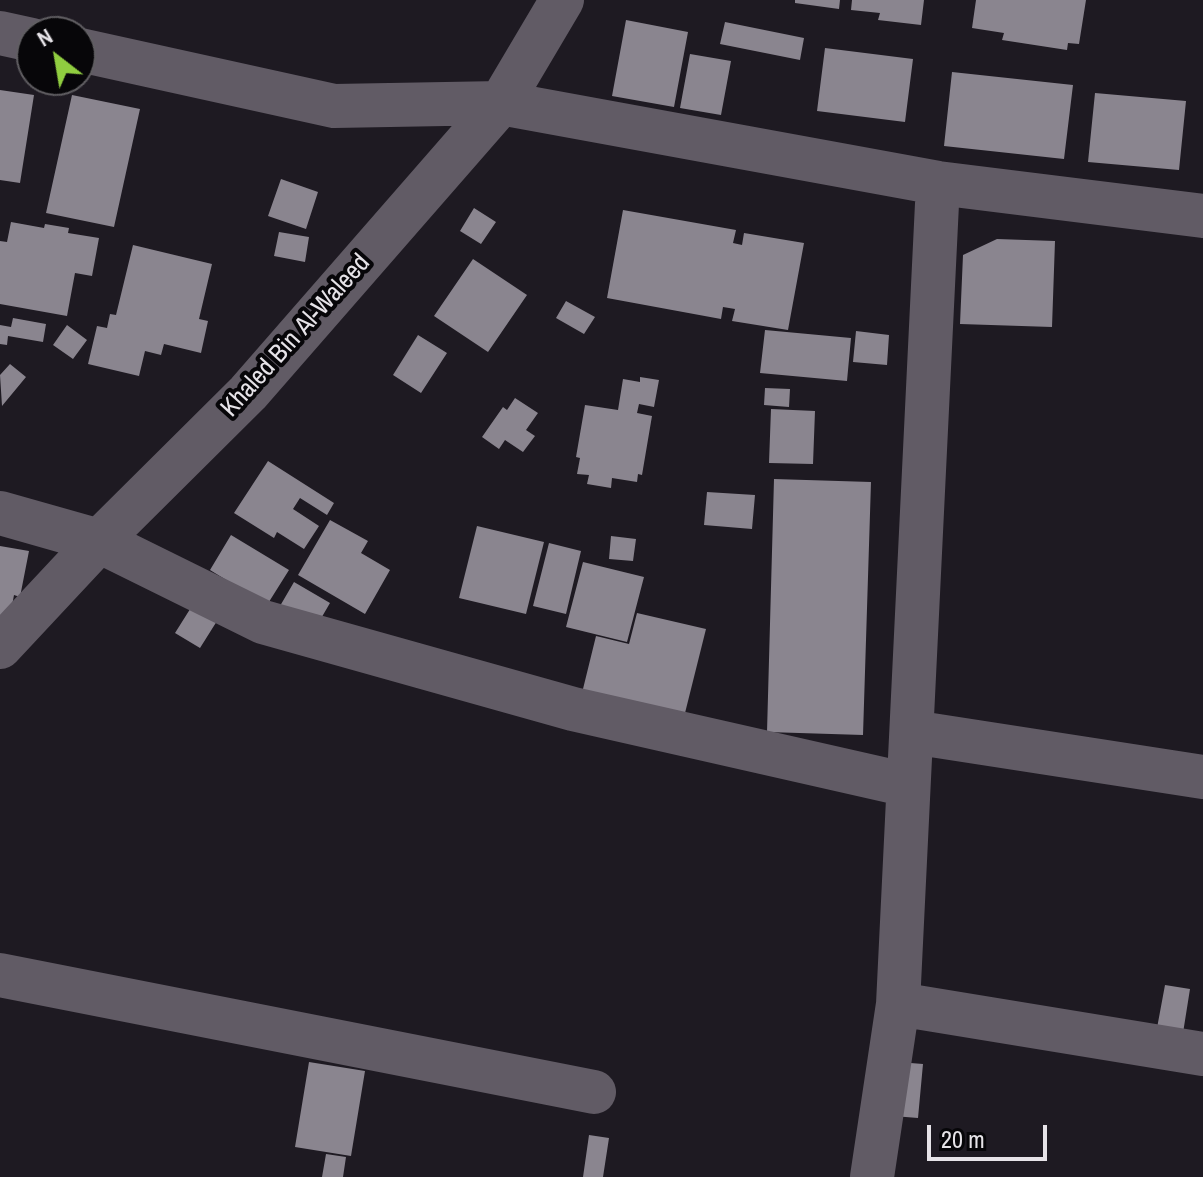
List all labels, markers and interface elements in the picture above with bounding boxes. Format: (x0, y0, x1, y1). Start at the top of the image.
north arrow (16, 16, 96, 96)
text: N (31, 21, 58, 53)
street label: Khaled Bin Al-Waleed (215, 248, 377, 424)
scale bar (931, 1109, 1051, 1159)
text: 20 m (941, 1123, 985, 1155)

